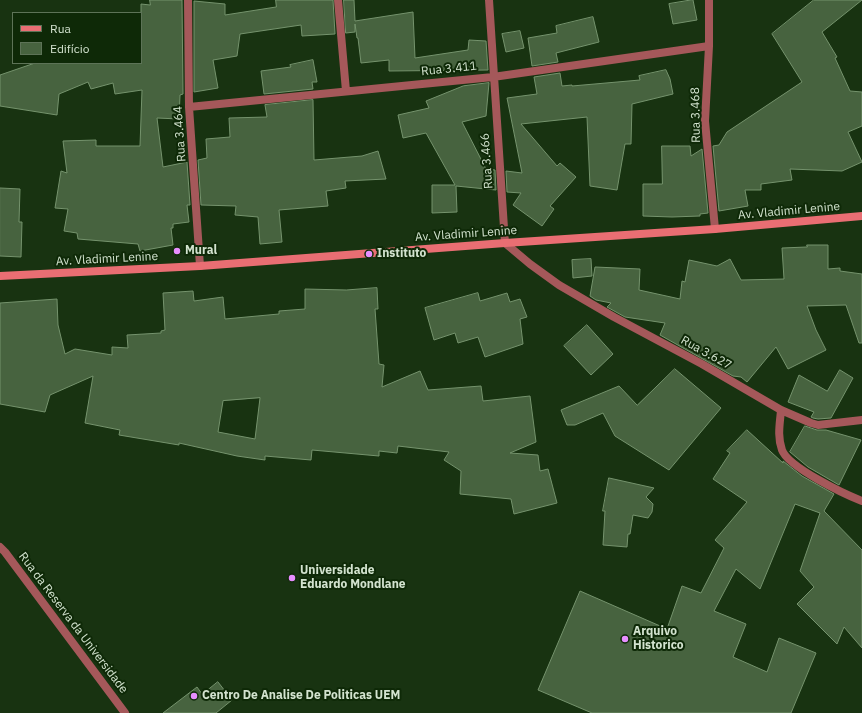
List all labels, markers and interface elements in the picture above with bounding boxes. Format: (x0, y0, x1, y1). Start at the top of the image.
legend (12, 12, 142, 64)
text: Rua (50, 21, 71, 36)
text: Edifício (50, 41, 89, 56)
street label: Rua 3.411 (421, 59, 477, 79)
street label: Rua 3.468 (688, 87, 704, 143)
street label: Rua 3.464 (171, 106, 189, 162)
street label: Rua 3.466 (478, 133, 496, 189)
street label: Av. Vladimir Lenine (737, 199, 841, 223)
street label: Av. Vladimir Lenine (414, 223, 518, 245)
place label: Mural (185, 244, 217, 258)
marker: Mural (172, 246, 182, 256)
place label: Instituto (377, 247, 426, 261)
street label: Av. Vladimir Lenine (56, 249, 158, 269)
marker: Instituto (364, 249, 374, 259)
street label: Rua 3.627 (678, 333, 734, 373)
street label: Rua da Reserva da Universidade (15, 550, 131, 696)
place label: Universidade Eduardo Mondlane (300, 564, 406, 592)
marker: Universidade Eduardo Mondlane (287, 573, 297, 583)
place label: Arquivo Historico (633, 625, 684, 653)
marker: Arquivo Historico (620, 634, 630, 644)
place label: Centro De Analise De Politicas UEM (202, 689, 400, 703)
marker: Centro De Analise De Politicas UEM (189, 691, 199, 701)

